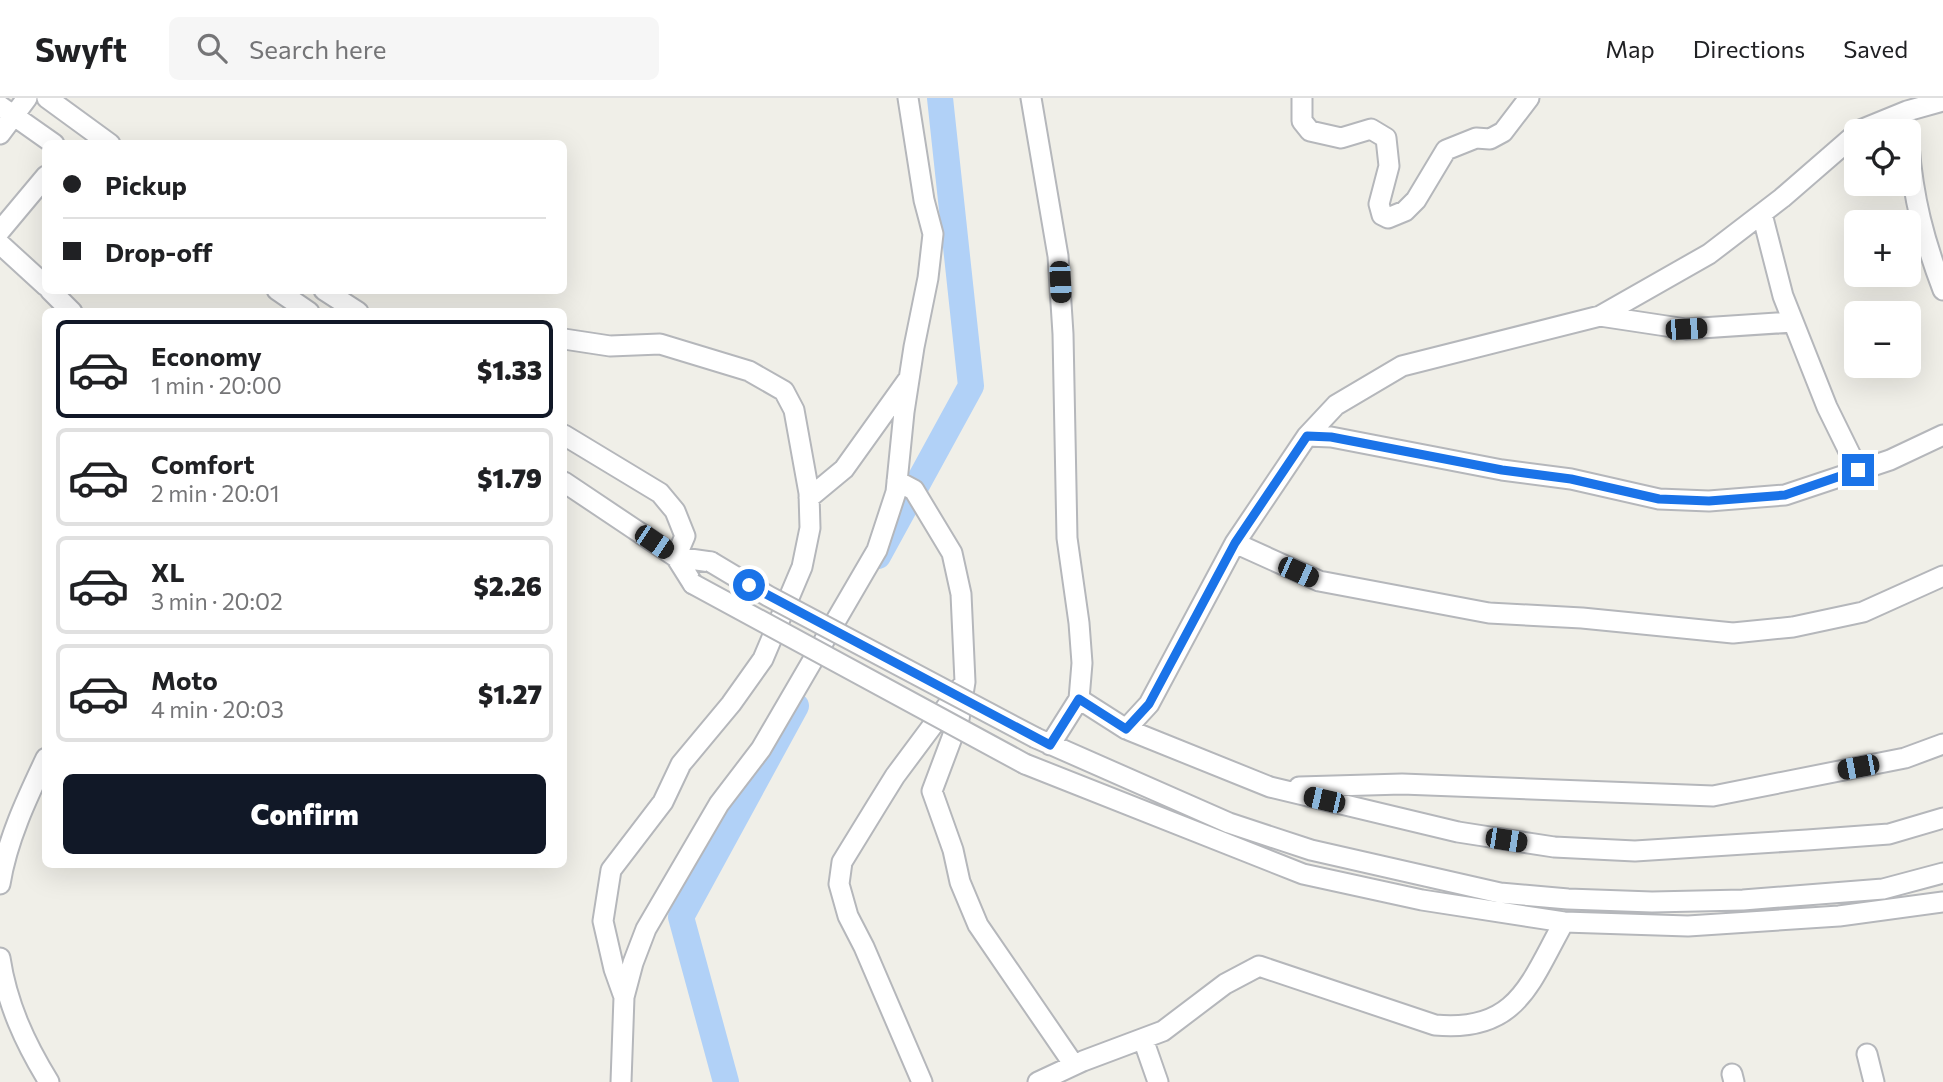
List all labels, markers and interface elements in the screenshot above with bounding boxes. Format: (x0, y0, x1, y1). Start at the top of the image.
search box (169, 17, 659, 80)
text: Swyft (35, 28, 127, 69)
icon: search (193, 29, 231, 67)
text: Search here (249, 33, 386, 64)
text: Map (1605, 34, 1655, 63)
text: Directions (1693, 34, 1805, 63)
text: Saved (1843, 34, 1908, 63)
map controls (1844, 119, 1921, 378)
button: locate (1844, 119, 1921, 196)
text: Pickup (105, 169, 187, 200)
button: + (1844, 210, 1921, 287)
text: Drop-off (105, 236, 212, 267)
car (1049, 260, 1072, 304)
button: − (1844, 301, 1921, 378)
car (1665, 317, 1708, 341)
icon: car (67, 338, 130, 401)
text: Economy (151, 340, 262, 371)
text: $1.33 (477, 354, 542, 385)
text: 1 min · 20:00 (151, 371, 282, 399)
icon: car (67, 446, 130, 509)
text: Comfort (151, 448, 254, 479)
route end (1842, 454, 1874, 486)
text: $1.79 (477, 462, 542, 493)
text: 2 min · 20:01 (151, 479, 280, 507)
car (631, 522, 678, 562)
icon: car (67, 554, 130, 617)
car (1275, 554, 1322, 590)
text: XL (151, 556, 185, 587)
route start (733, 569, 765, 601)
text: $2.26 (474, 570, 542, 601)
text: 3 min · 20:02 (151, 587, 283, 615)
icon: car (67, 662, 130, 725)
text: Moto (151, 664, 218, 695)
text: $1.27 (478, 678, 542, 709)
text: 4 min · 20:03 (151, 695, 284, 723)
car (1836, 753, 1881, 781)
button: Confirm (63, 774, 546, 854)
car (1302, 785, 1347, 815)
car (1484, 826, 1529, 854)

